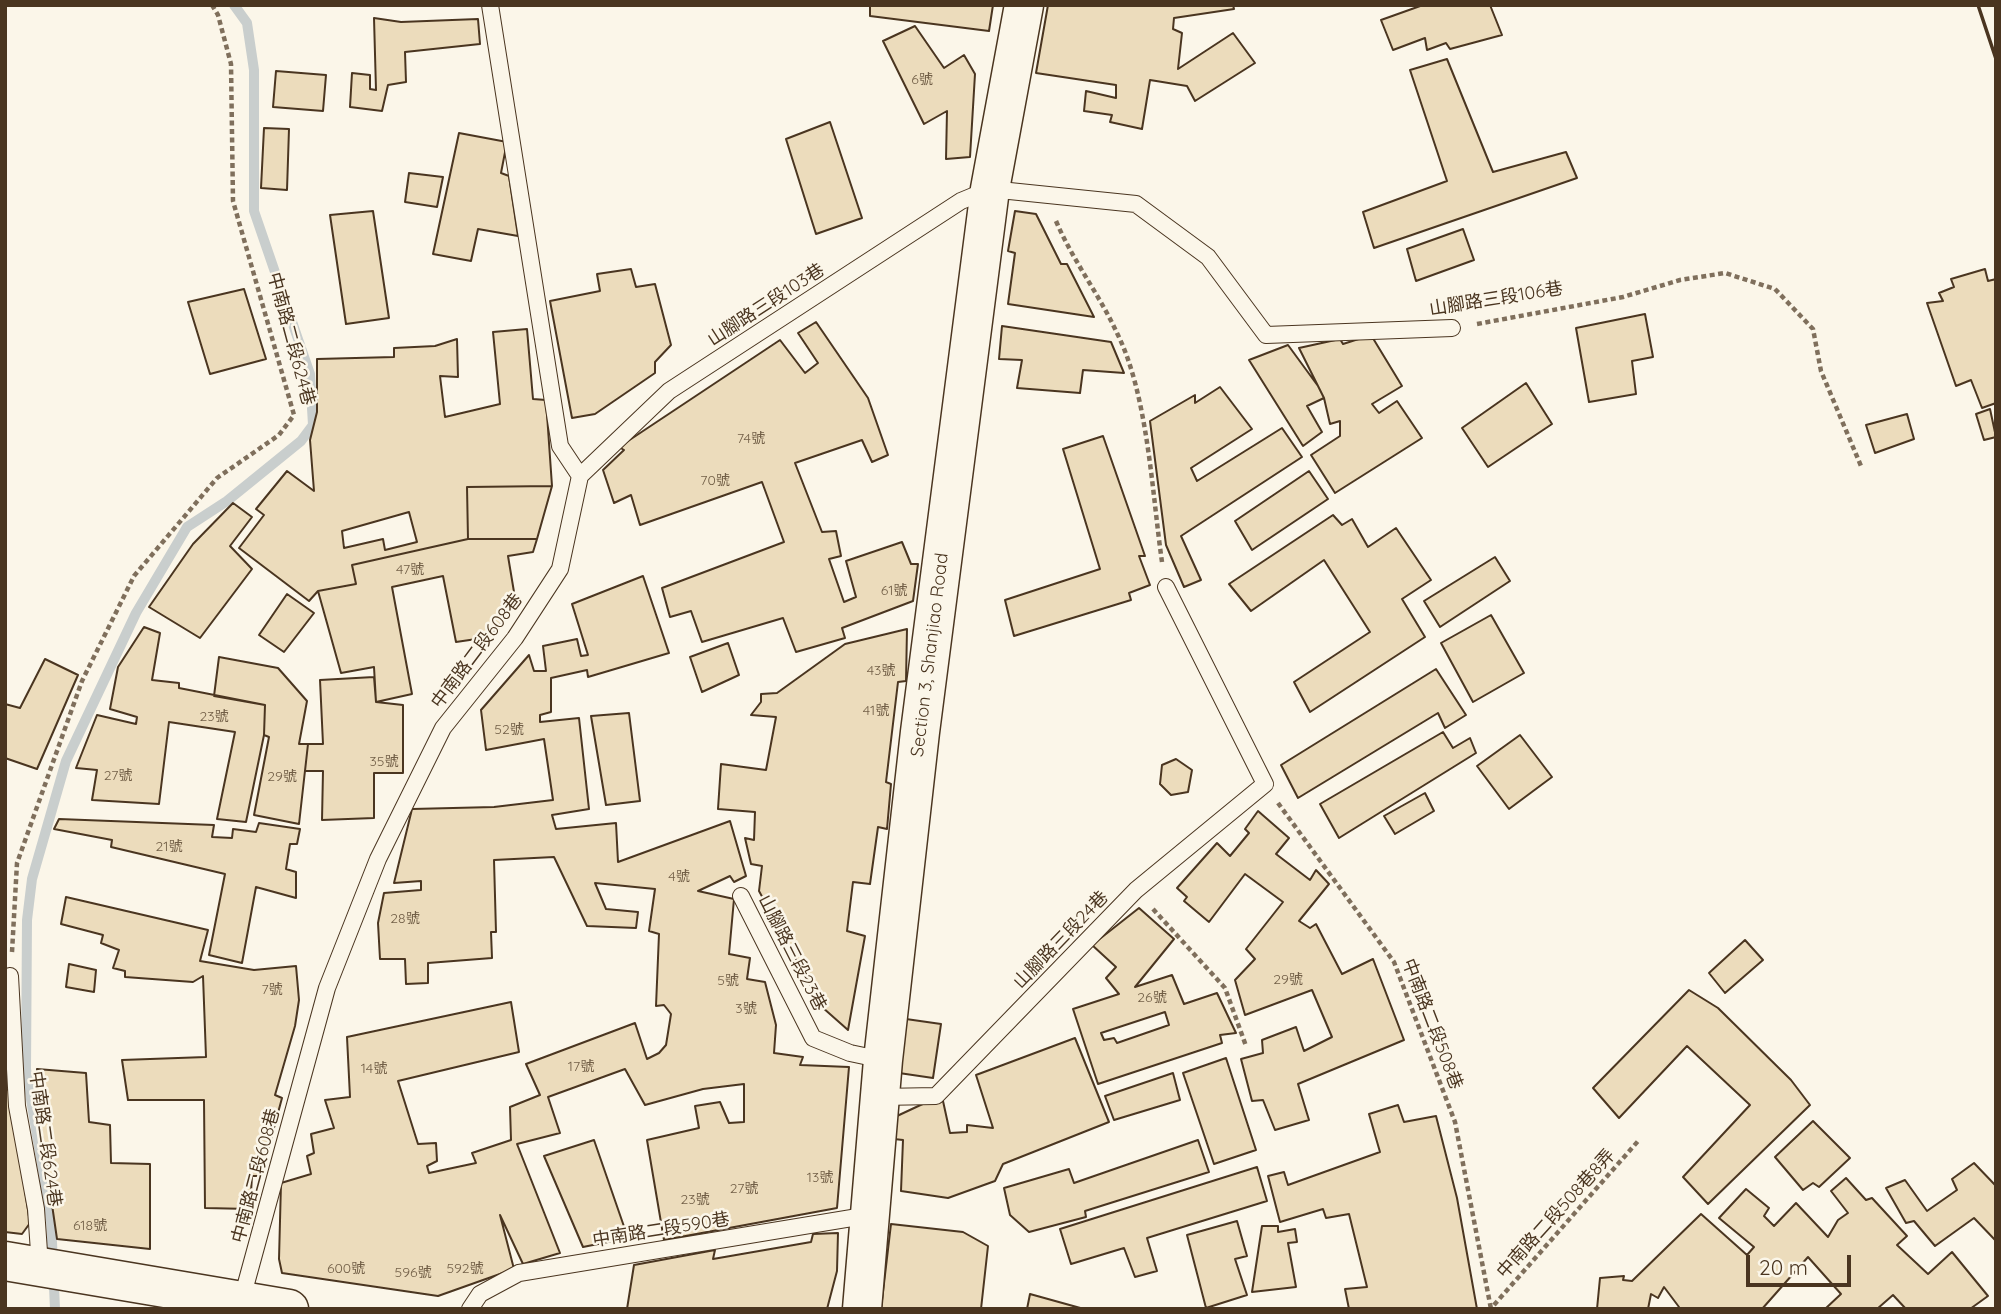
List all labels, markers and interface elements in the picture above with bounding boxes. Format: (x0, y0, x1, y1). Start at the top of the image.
house number: 6號 (911, 72, 933, 88)
street label: 山腳路三段103巷 (704, 259, 828, 351)
street label: 中南路二段624巷 (263, 270, 319, 408)
street label: 山腳路三段106巷 (1428, 278, 1564, 320)
house number: 74號 (737, 431, 765, 447)
house number: 70號 (700, 473, 730, 489)
street label: Section 3, Shanjiao Road (907, 552, 953, 758)
house number: 47號 (396, 562, 424, 578)
house number: 61號 (881, 583, 907, 599)
street label: 中南路二段608巷 (427, 589, 527, 713)
house number: 43號 (867, 663, 895, 679)
house number: 41號 (863, 703, 889, 719)
house number: 23號 (199, 709, 229, 725)
house number: 52號 (494, 722, 524, 738)
house number: 35號 (370, 754, 398, 770)
house number: 27號 (104, 768, 132, 784)
house number: 29號 (267, 769, 297, 785)
house number: 21號 (156, 839, 182, 855)
house number: 4號 (668, 869, 690, 885)
street label: 山腳路三段24巷 (1009, 887, 1113, 993)
street label: 山腳路三段23巷 (753, 891, 831, 1015)
house number: 28號 (390, 911, 420, 927)
street label: 中南路二段508巷 (1397, 956, 1467, 1092)
house number: 29號 (1273, 972, 1303, 988)
house number: 5號 (717, 973, 739, 989)
house number: 7號 (261, 982, 283, 998)
house number: 26號 (1137, 990, 1167, 1006)
house number: 3號 (735, 1001, 757, 1017)
house number: 17號 (568, 1059, 594, 1075)
house number: 14號 (361, 1061, 387, 1077)
street label: 中南路二段624巷 (25, 1070, 65, 1208)
street label: 中南路二段608巷 (228, 1107, 284, 1245)
street label: 中南路二段508巷8弄 (1492, 1145, 1620, 1283)
house number: 13號 (807, 1170, 833, 1186)
house number: 27號 (730, 1181, 758, 1197)
house number: 23號 (680, 1192, 710, 1208)
street label: 中南路二段590巷 (591, 1208, 731, 1252)
house number: 618號 (73, 1218, 107, 1234)
scale bar (1749, 1240, 1854, 1284)
text: 20 m (1759, 1254, 1808, 1280)
house number: 600號 (327, 1261, 365, 1277)
house number: 592號 (446, 1261, 484, 1277)
house number: 596號 (395, 1265, 431, 1281)

